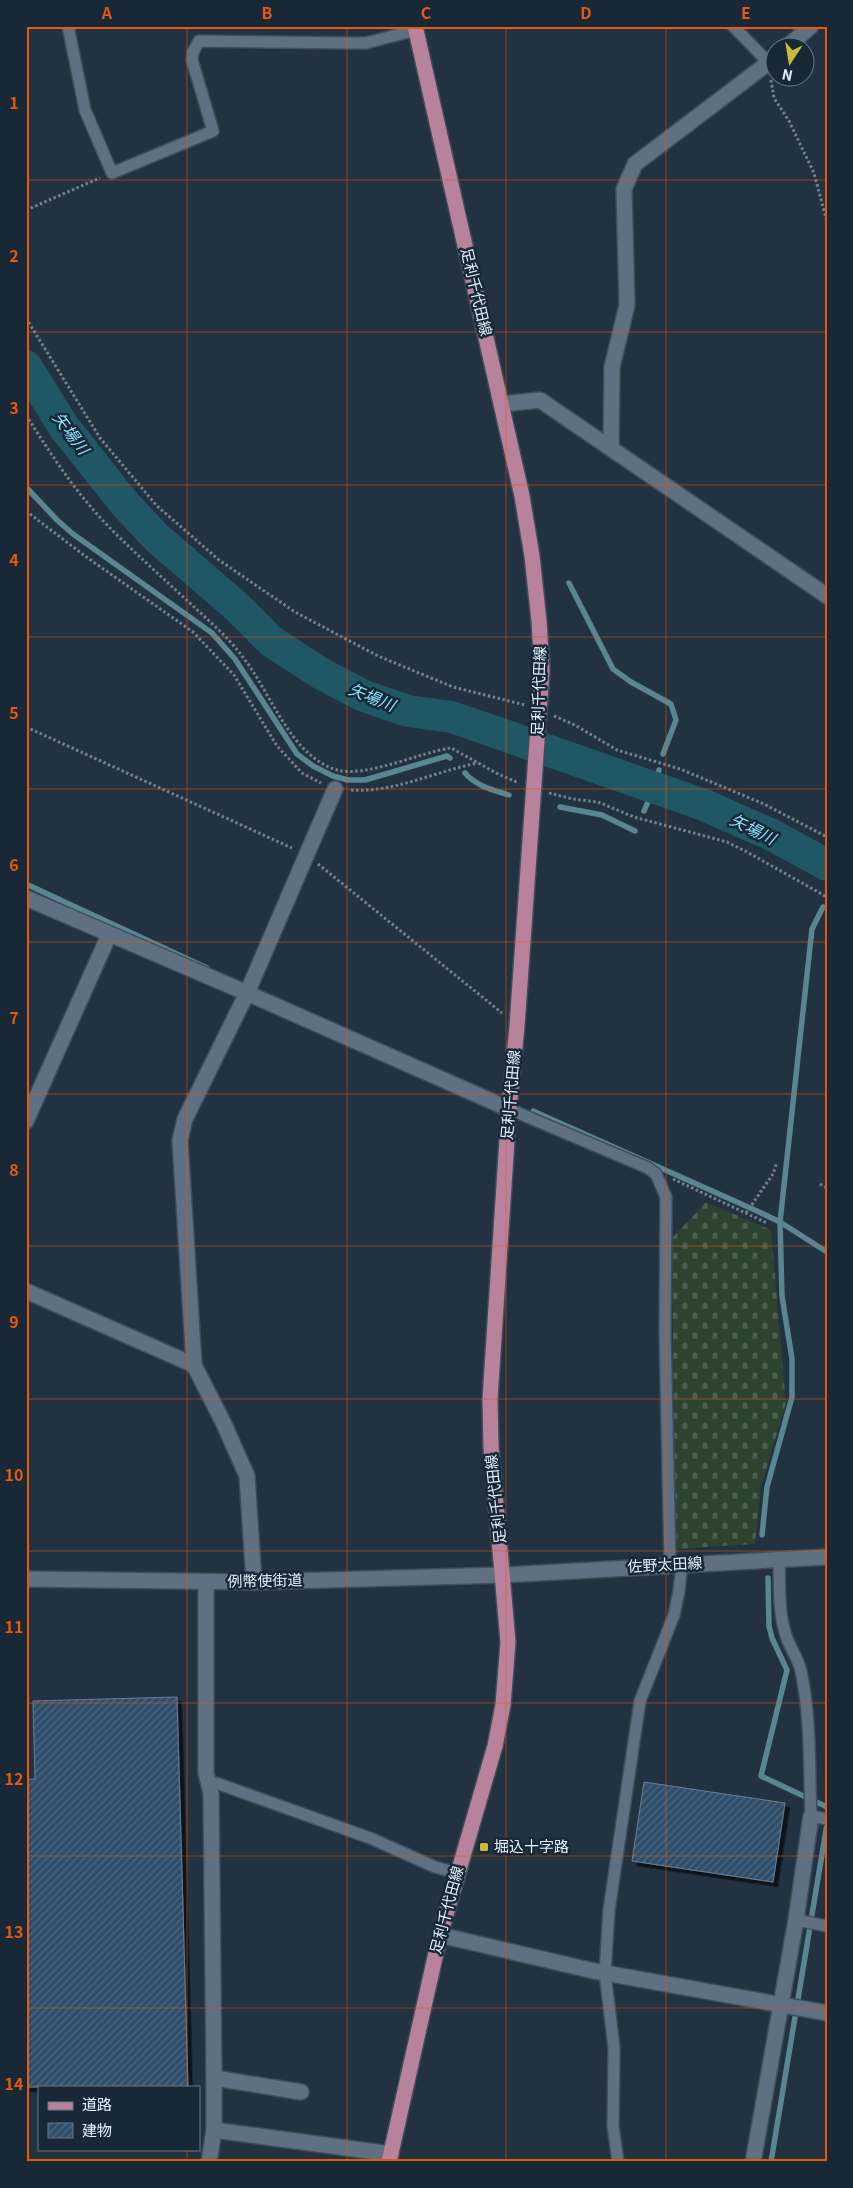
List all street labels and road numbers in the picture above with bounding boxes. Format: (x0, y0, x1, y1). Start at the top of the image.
street label: 足利千代田線 (457, 245, 498, 338)
street label: 足利千代田線 (525, 646, 550, 736)
street label: 足利千代田線 (495, 1049, 524, 1141)
street label: 足利千代田線 (479, 1453, 510, 1545)
street label: 佐野太田線 (627, 1551, 703, 1576)
street label: 例幣使街道 (227, 1568, 303, 1591)
street label: 足利千代田線 (424, 1863, 467, 1956)

